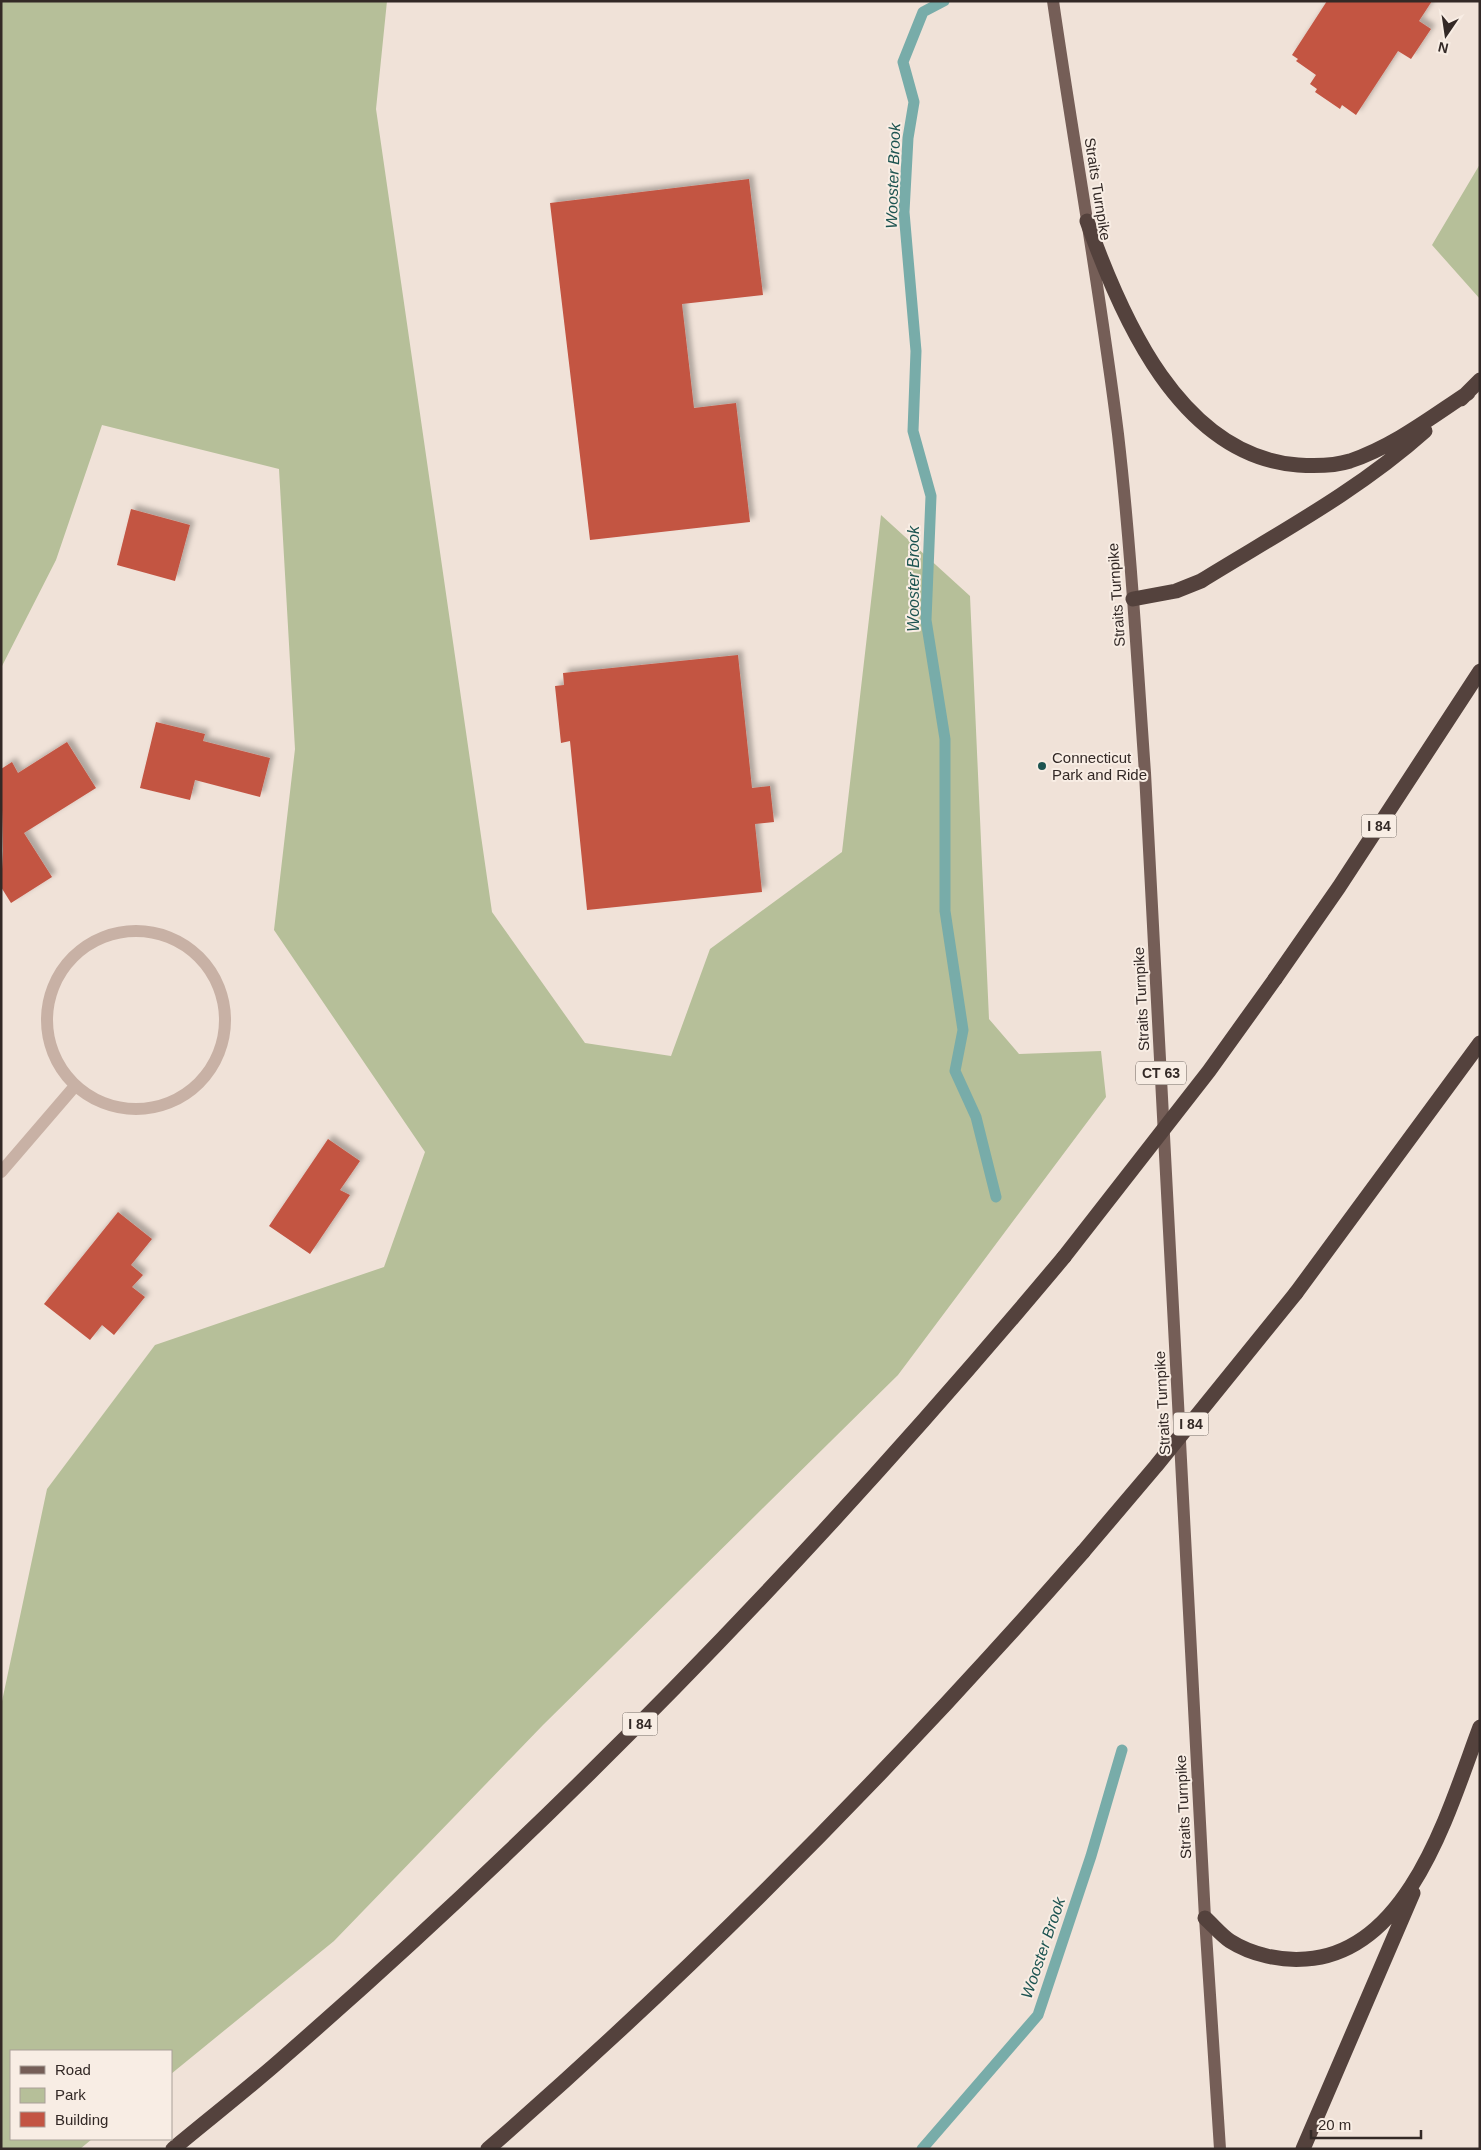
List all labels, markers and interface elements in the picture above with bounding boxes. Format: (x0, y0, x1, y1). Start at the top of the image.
north arrow (1421, 10, 1471, 60)
text: N (1436, 39, 1450, 57)
water label: Wooster Brook (883, 122, 903, 229)
street label: Straits Turnpike (1081, 136, 1115, 242)
water label: Wooster Brook (905, 525, 922, 632)
street label: Straits Turnpike (1104, 542, 1128, 648)
place label: Connecticut Park and Ride (1052, 749, 1147, 783)
marker: Connecticut Park and Ride (1036, 760, 1048, 772)
road number: I 84 (1362, 814, 1396, 838)
street label: Straits Turnpike (1130, 947, 1152, 1051)
road number: CT 63 (1136, 1062, 1186, 1084)
street label: Straits Turnpike (1151, 1351, 1173, 1455)
road number: I 84 (1174, 1412, 1208, 1436)
road number: I 84 (622, 1712, 658, 1736)
street label: Straits Turnpike (1172, 1755, 1194, 1859)
water label: Wooster Brook (1018, 1894, 1069, 2001)
legend (10, 2050, 172, 2140)
text: Road (55, 2061, 91, 2078)
text: Park (55, 2086, 86, 2103)
scale bar (1311, 2108, 1421, 2140)
text: Building (55, 2111, 108, 2128)
text: 20 m (1318, 2116, 1351, 2133)

